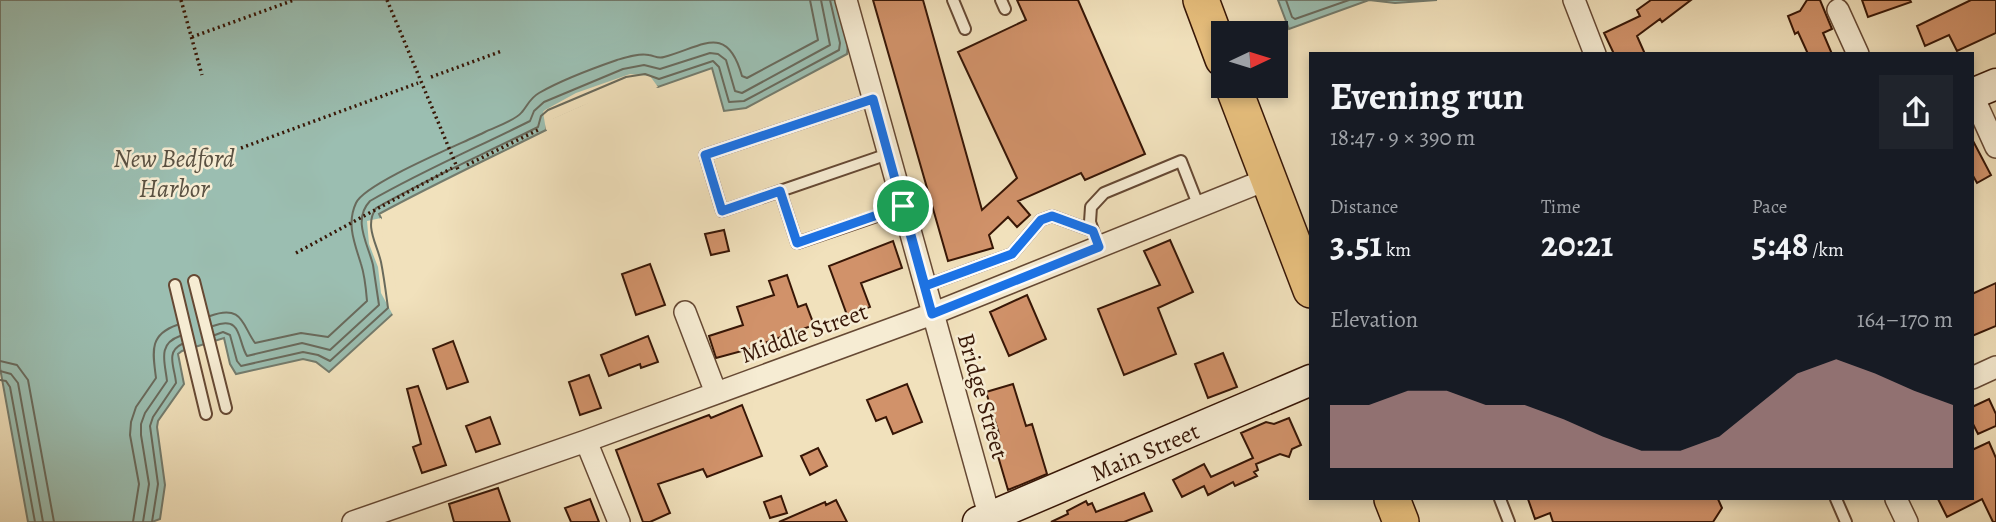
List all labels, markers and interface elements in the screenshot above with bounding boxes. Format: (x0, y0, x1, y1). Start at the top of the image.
north arrow (1211, 21, 1288, 98)
map controls (1211, 21, 1288, 98)
text: Evening run (1330, 70, 1524, 122)
button: share (1879, 75, 1953, 149)
text: 18:47 · 9 × 390 m (1330, 122, 1475, 153)
water label: New Bedford Harbor (113, 141, 235, 206)
pin (873, 176, 933, 236)
icon: arrive (884, 187, 922, 225)
text: Distance (1330, 194, 1398, 220)
text: Time (1541, 194, 1580, 220)
text: Pace (1752, 194, 1787, 220)
text: 3.51 (1330, 220, 1382, 268)
text: 20:21 (1541, 220, 1613, 268)
text: 5:48 (1752, 220, 1809, 268)
text: km (1382, 237, 1411, 263)
text: /km (1809, 237, 1844, 263)
street label: Middle Street (736, 295, 872, 371)
text: Elevation (1330, 304, 1418, 335)
text: 164–170 m (1857, 304, 1953, 335)
street label: Bridge Street (950, 329, 1016, 463)
street label: Main Street (1086, 415, 1204, 489)

